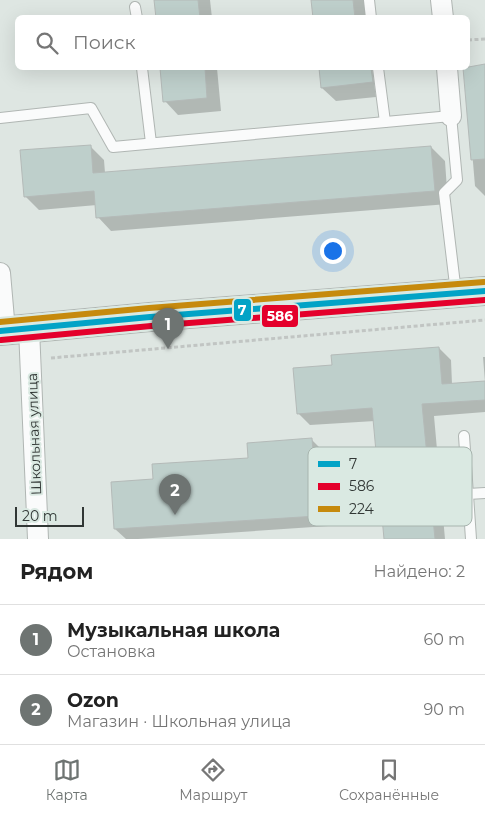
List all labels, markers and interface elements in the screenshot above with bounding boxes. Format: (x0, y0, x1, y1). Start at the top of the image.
search box (15, 15, 470, 70)
icon: search (33, 29, 61, 57)
text: Поиск (73, 31, 136, 54)
your location (320, 238, 346, 264)
line badge: 7 (233, 298, 252, 322)
text: 7 (238, 301, 247, 319)
line badge: 586 (261, 304, 299, 328)
text: 586 (267, 307, 293, 325)
pin: 1 (152, 308, 184, 349)
street label: Школьная улица (23, 373, 45, 495)
legend (308, 447, 472, 526)
text: 7 (349, 455, 357, 473)
pin: 2 (159, 474, 191, 515)
text: 586 (349, 477, 375, 495)
text: 224 (349, 500, 375, 518)
scale bar (15, 504, 84, 527)
text: 20 m (22, 507, 58, 525)
text: Рядом (20, 559, 93, 584)
text: Найдено: 2 (374, 562, 465, 581)
text: Музыкальная школа (67, 619, 280, 642)
text: 1 (33, 630, 39, 649)
text: 60 m (423, 630, 465, 649)
text: Остановка (67, 642, 156, 661)
text: Ozon (67, 689, 119, 712)
text: 2 (31, 700, 41, 719)
text: 90 m (423, 700, 465, 719)
text: Магазин · Школьная улица (67, 712, 291, 731)
tab: Карта (46, 756, 88, 804)
tab: Маршрут (179, 756, 247, 804)
tab: Сохранённые (339, 756, 439, 804)

